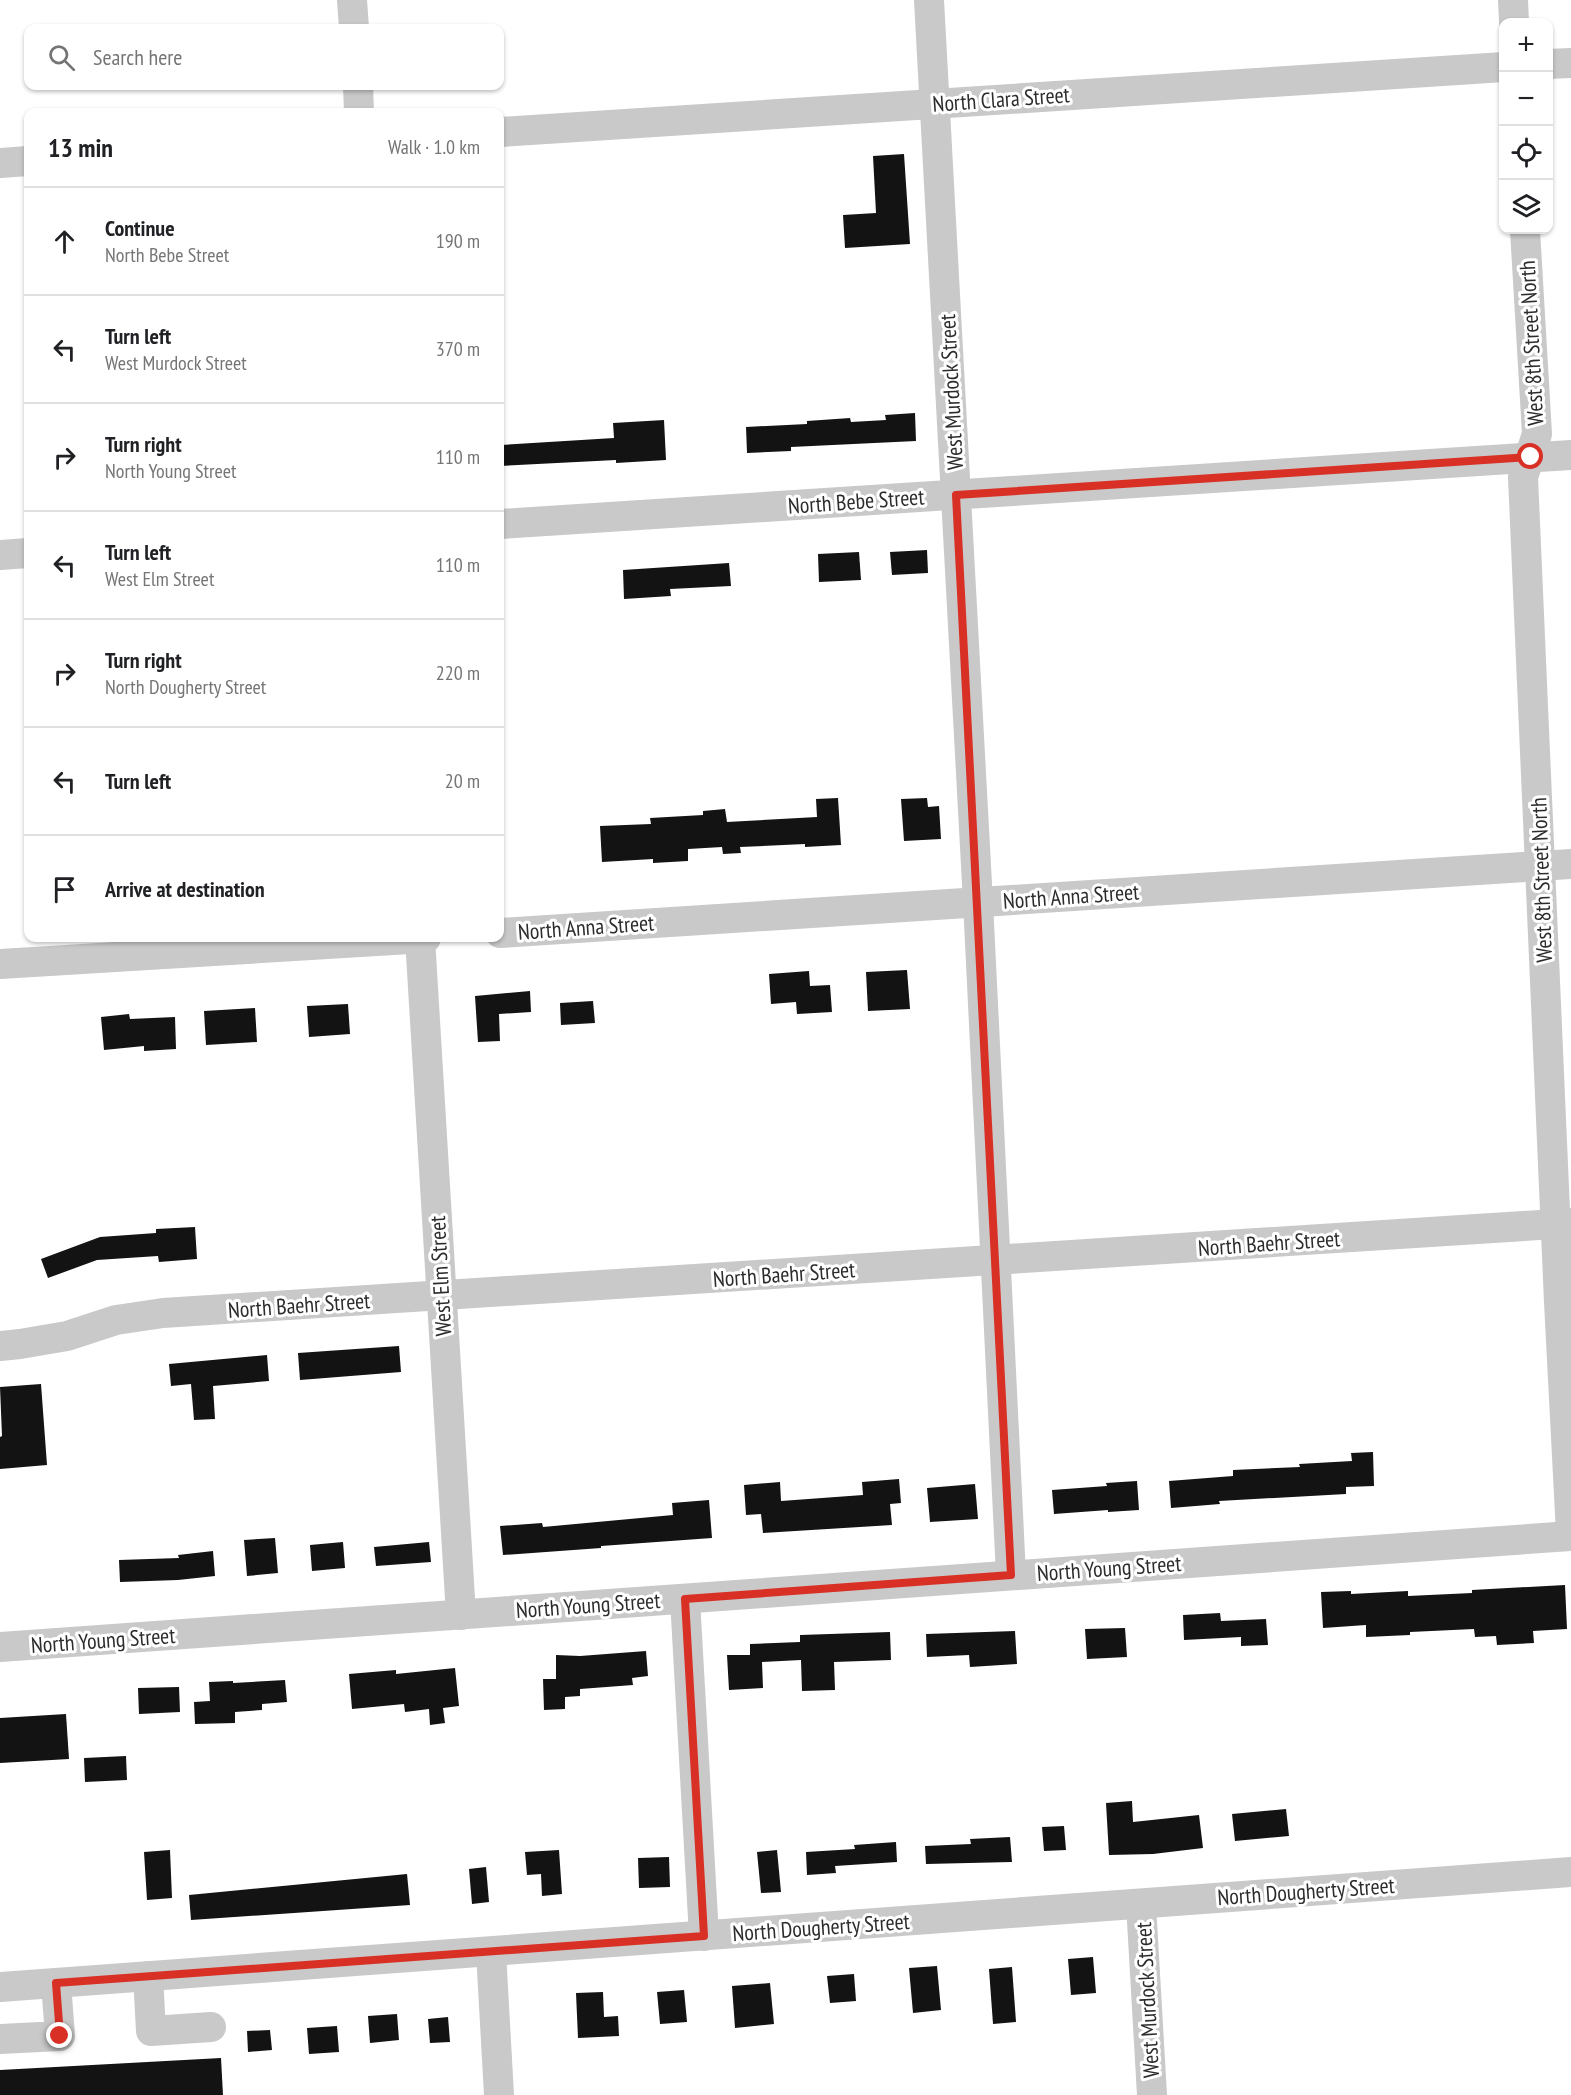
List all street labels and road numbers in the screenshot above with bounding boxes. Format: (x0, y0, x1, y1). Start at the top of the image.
street label: North Clara Street (932, 80, 1070, 118)
street label: West 8th Street North (1513, 260, 1549, 426)
street label: West Murdock Street (933, 313, 969, 471)
street label: North Bebe Street (787, 482, 925, 520)
street label: West 8th Street North (1524, 797, 1558, 963)
street label: North Anna Street (1002, 877, 1140, 915)
street label: North Anna Street (517, 908, 655, 946)
street label: West Elm Street (423, 1215, 457, 1337)
street label: North Baehr Street (1197, 1224, 1341, 1262)
street label: North Baehr Street (712, 1255, 856, 1293)
street label: North Baehr Street (227, 1286, 371, 1324)
street label: North Young Street (1036, 1549, 1182, 1587)
street label: North Young Street (515, 1586, 661, 1624)
street label: North Young Street (30, 1621, 176, 1659)
street label: North Dougherty Street (1216, 1871, 1396, 1911)
street label: North Dougherty Street (731, 1907, 911, 1947)
street label: West Murdock Street (1129, 1921, 1165, 2079)

